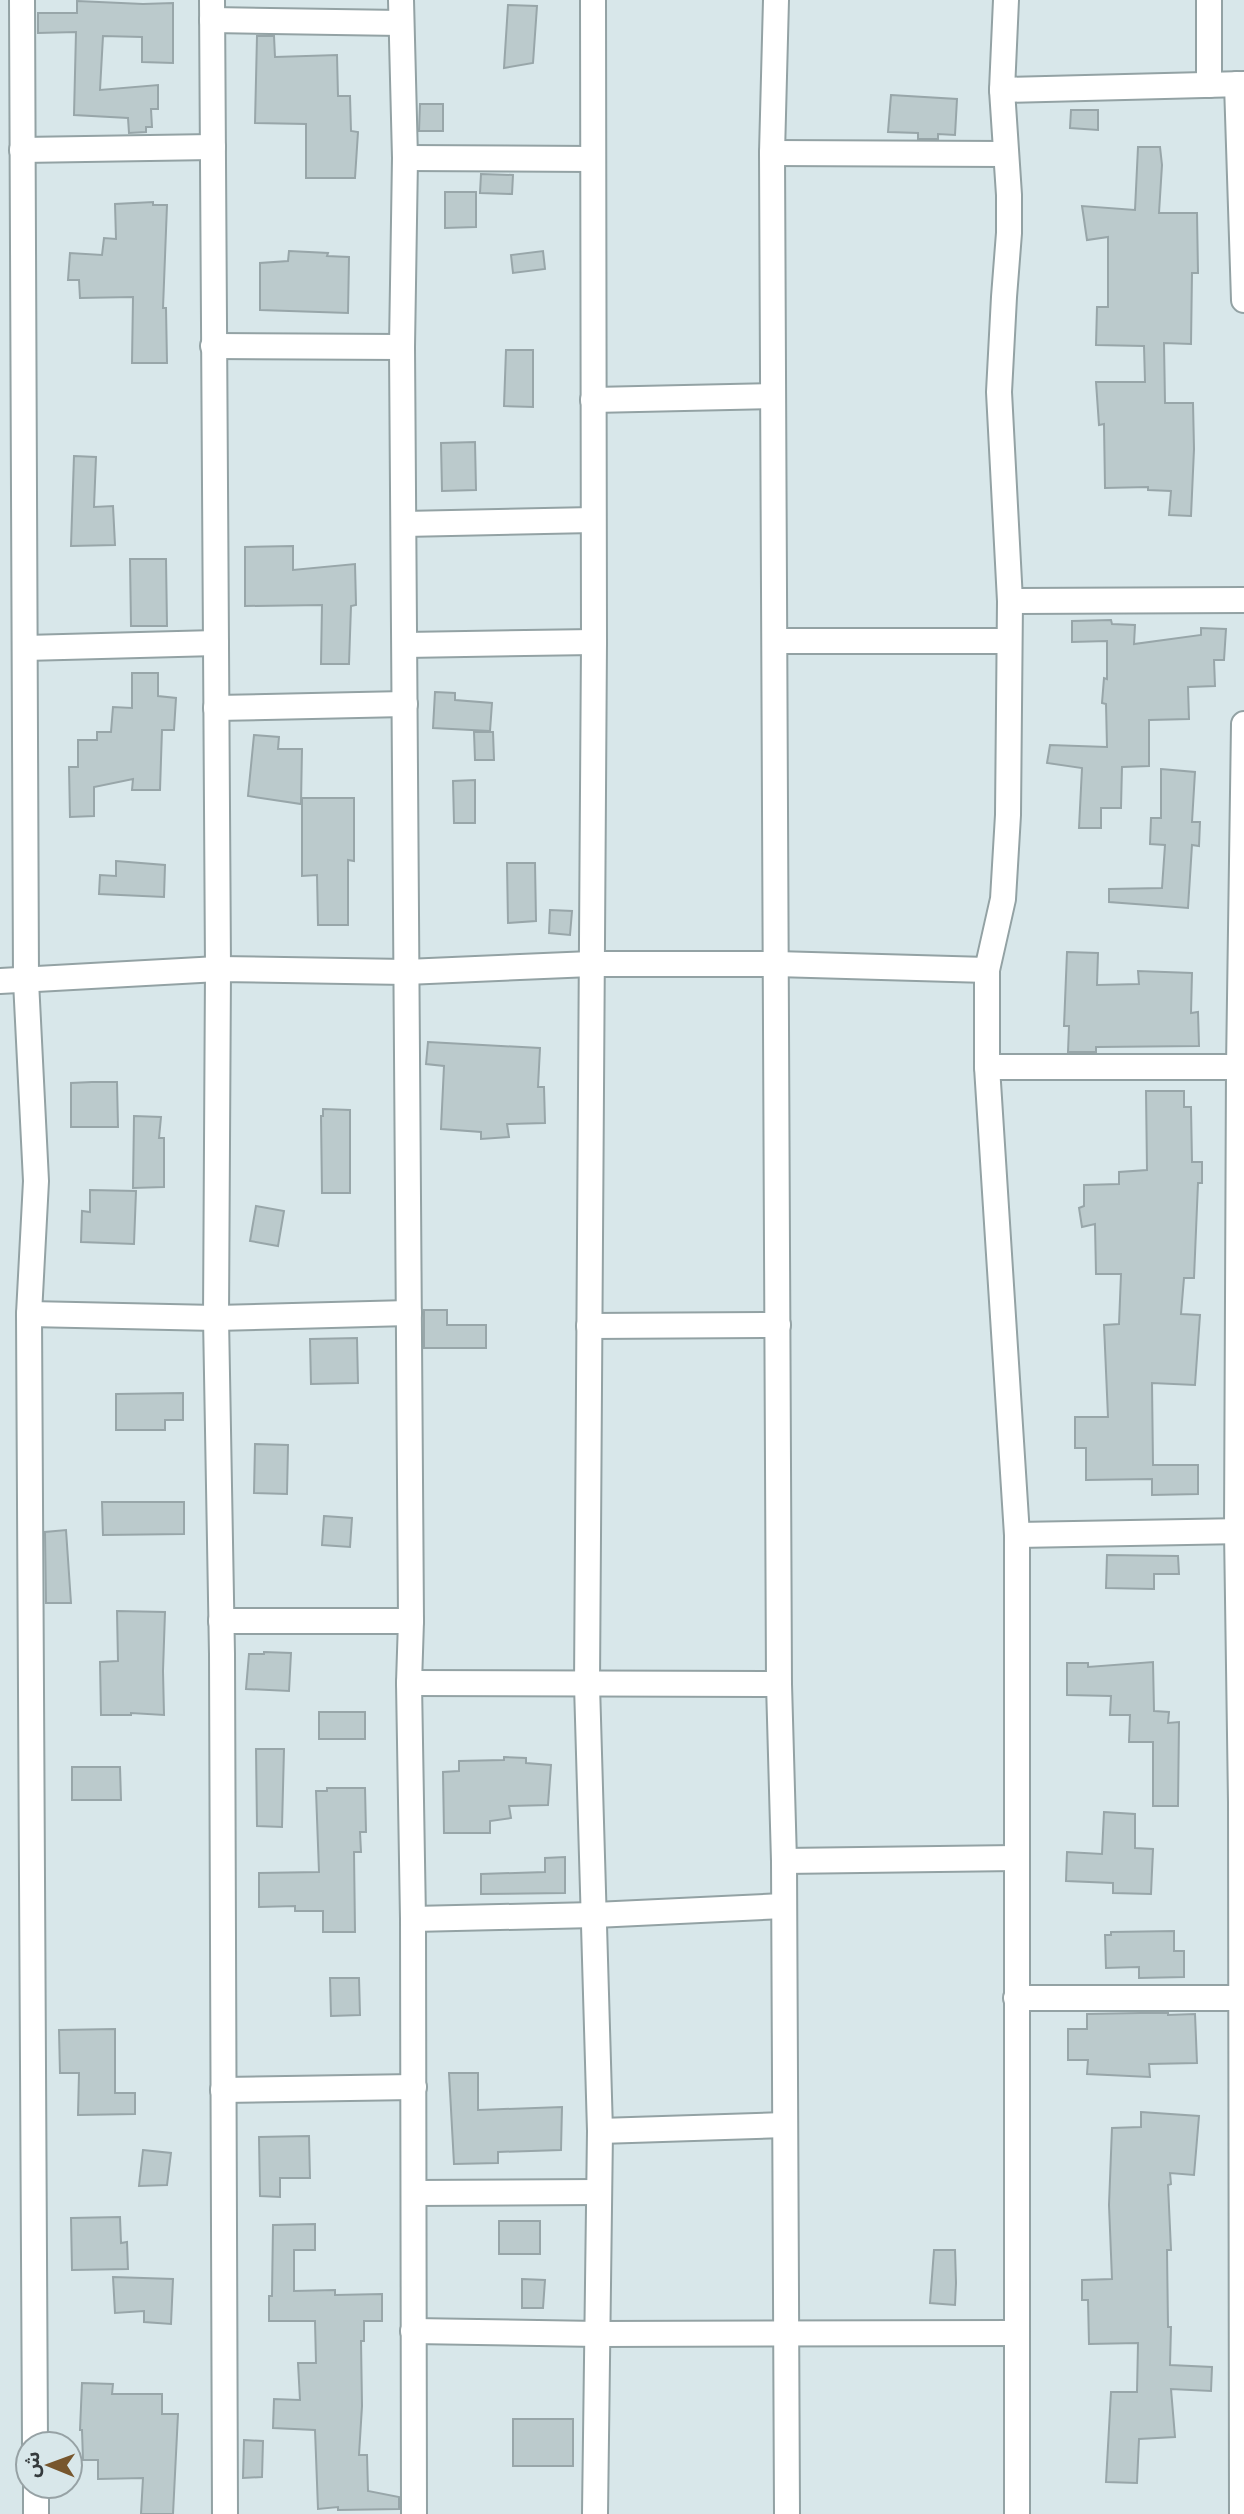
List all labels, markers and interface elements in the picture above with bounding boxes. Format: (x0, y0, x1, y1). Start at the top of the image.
north arrow (14, 2430, 84, 2500)
text: ش (22, 2452, 44, 2478)

